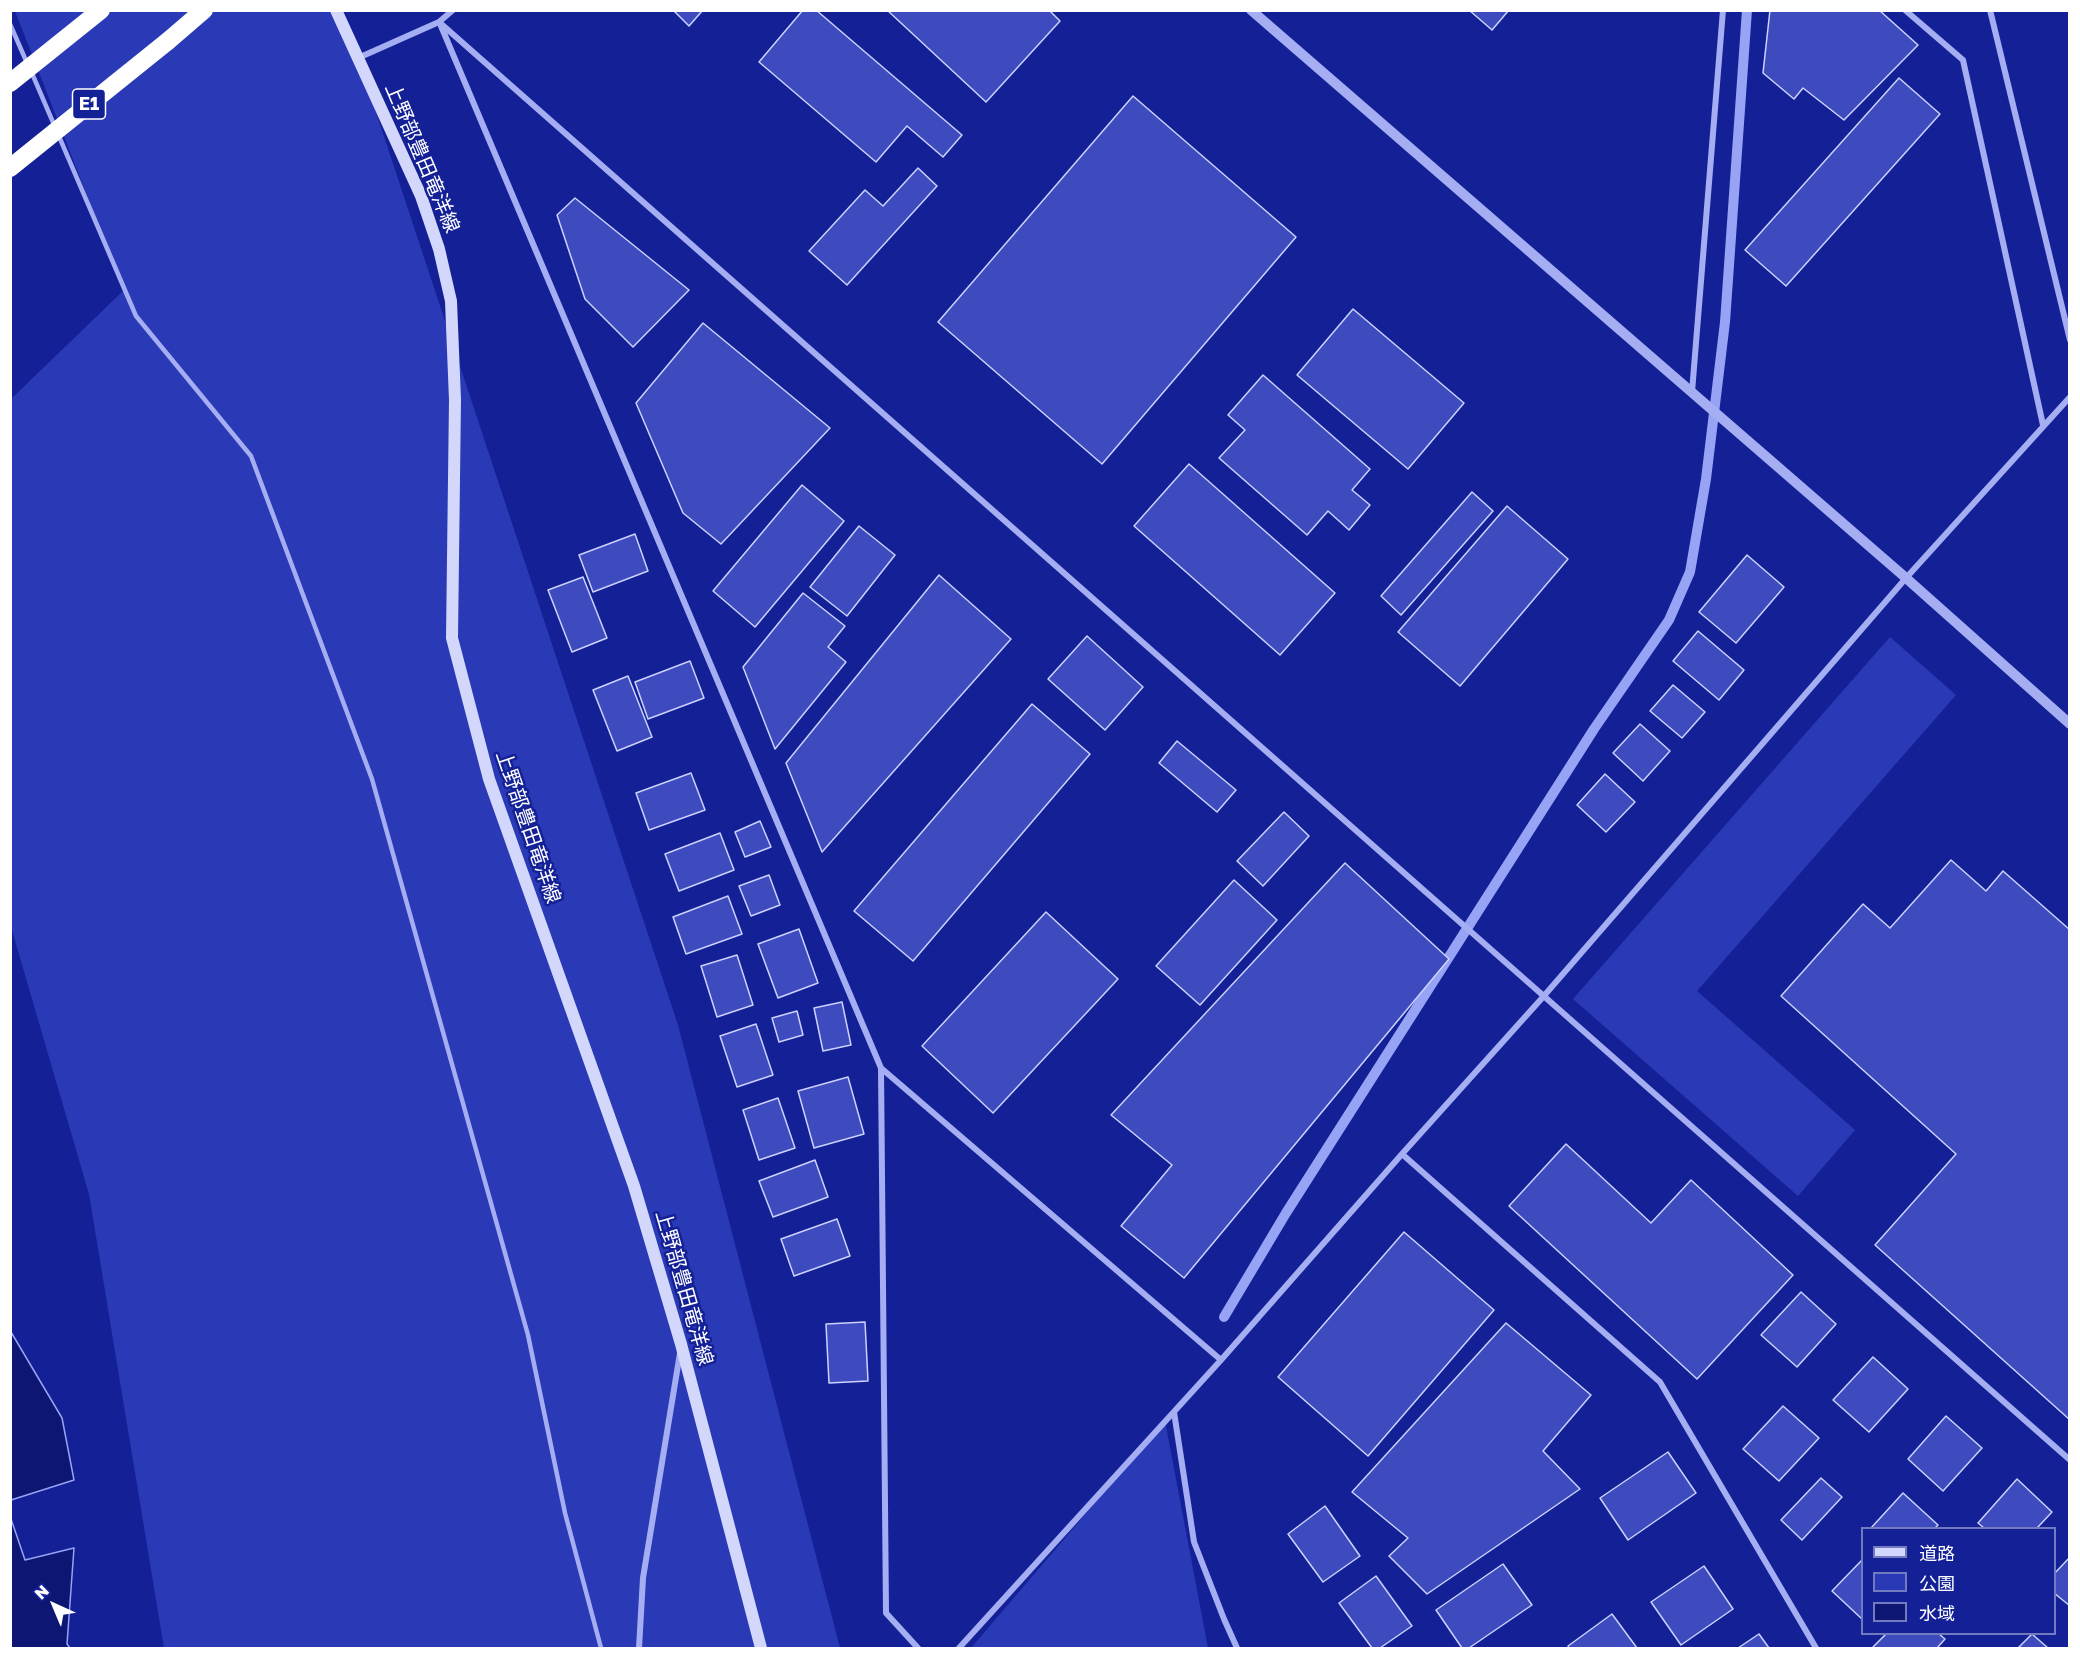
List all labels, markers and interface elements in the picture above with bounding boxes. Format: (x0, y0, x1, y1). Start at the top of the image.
street label: 上野部豊田竜洋線 (380, 80, 464, 236)
road number: E1 (72, 89, 106, 119)
street label: 上野部豊田竜洋線 (491, 747, 565, 907)
street label: 上野部豊田竜洋線 (650, 1208, 718, 1368)
legend (1861, 1527, 2056, 1635)
text: 道路 (1919, 1542, 1955, 1564)
text: 公園 (1919, 1572, 1955, 1594)
north arrow (24, 1575, 84, 1635)
text: N (30, 1581, 53, 1603)
text: 水域 (1919, 1602, 1955, 1624)

